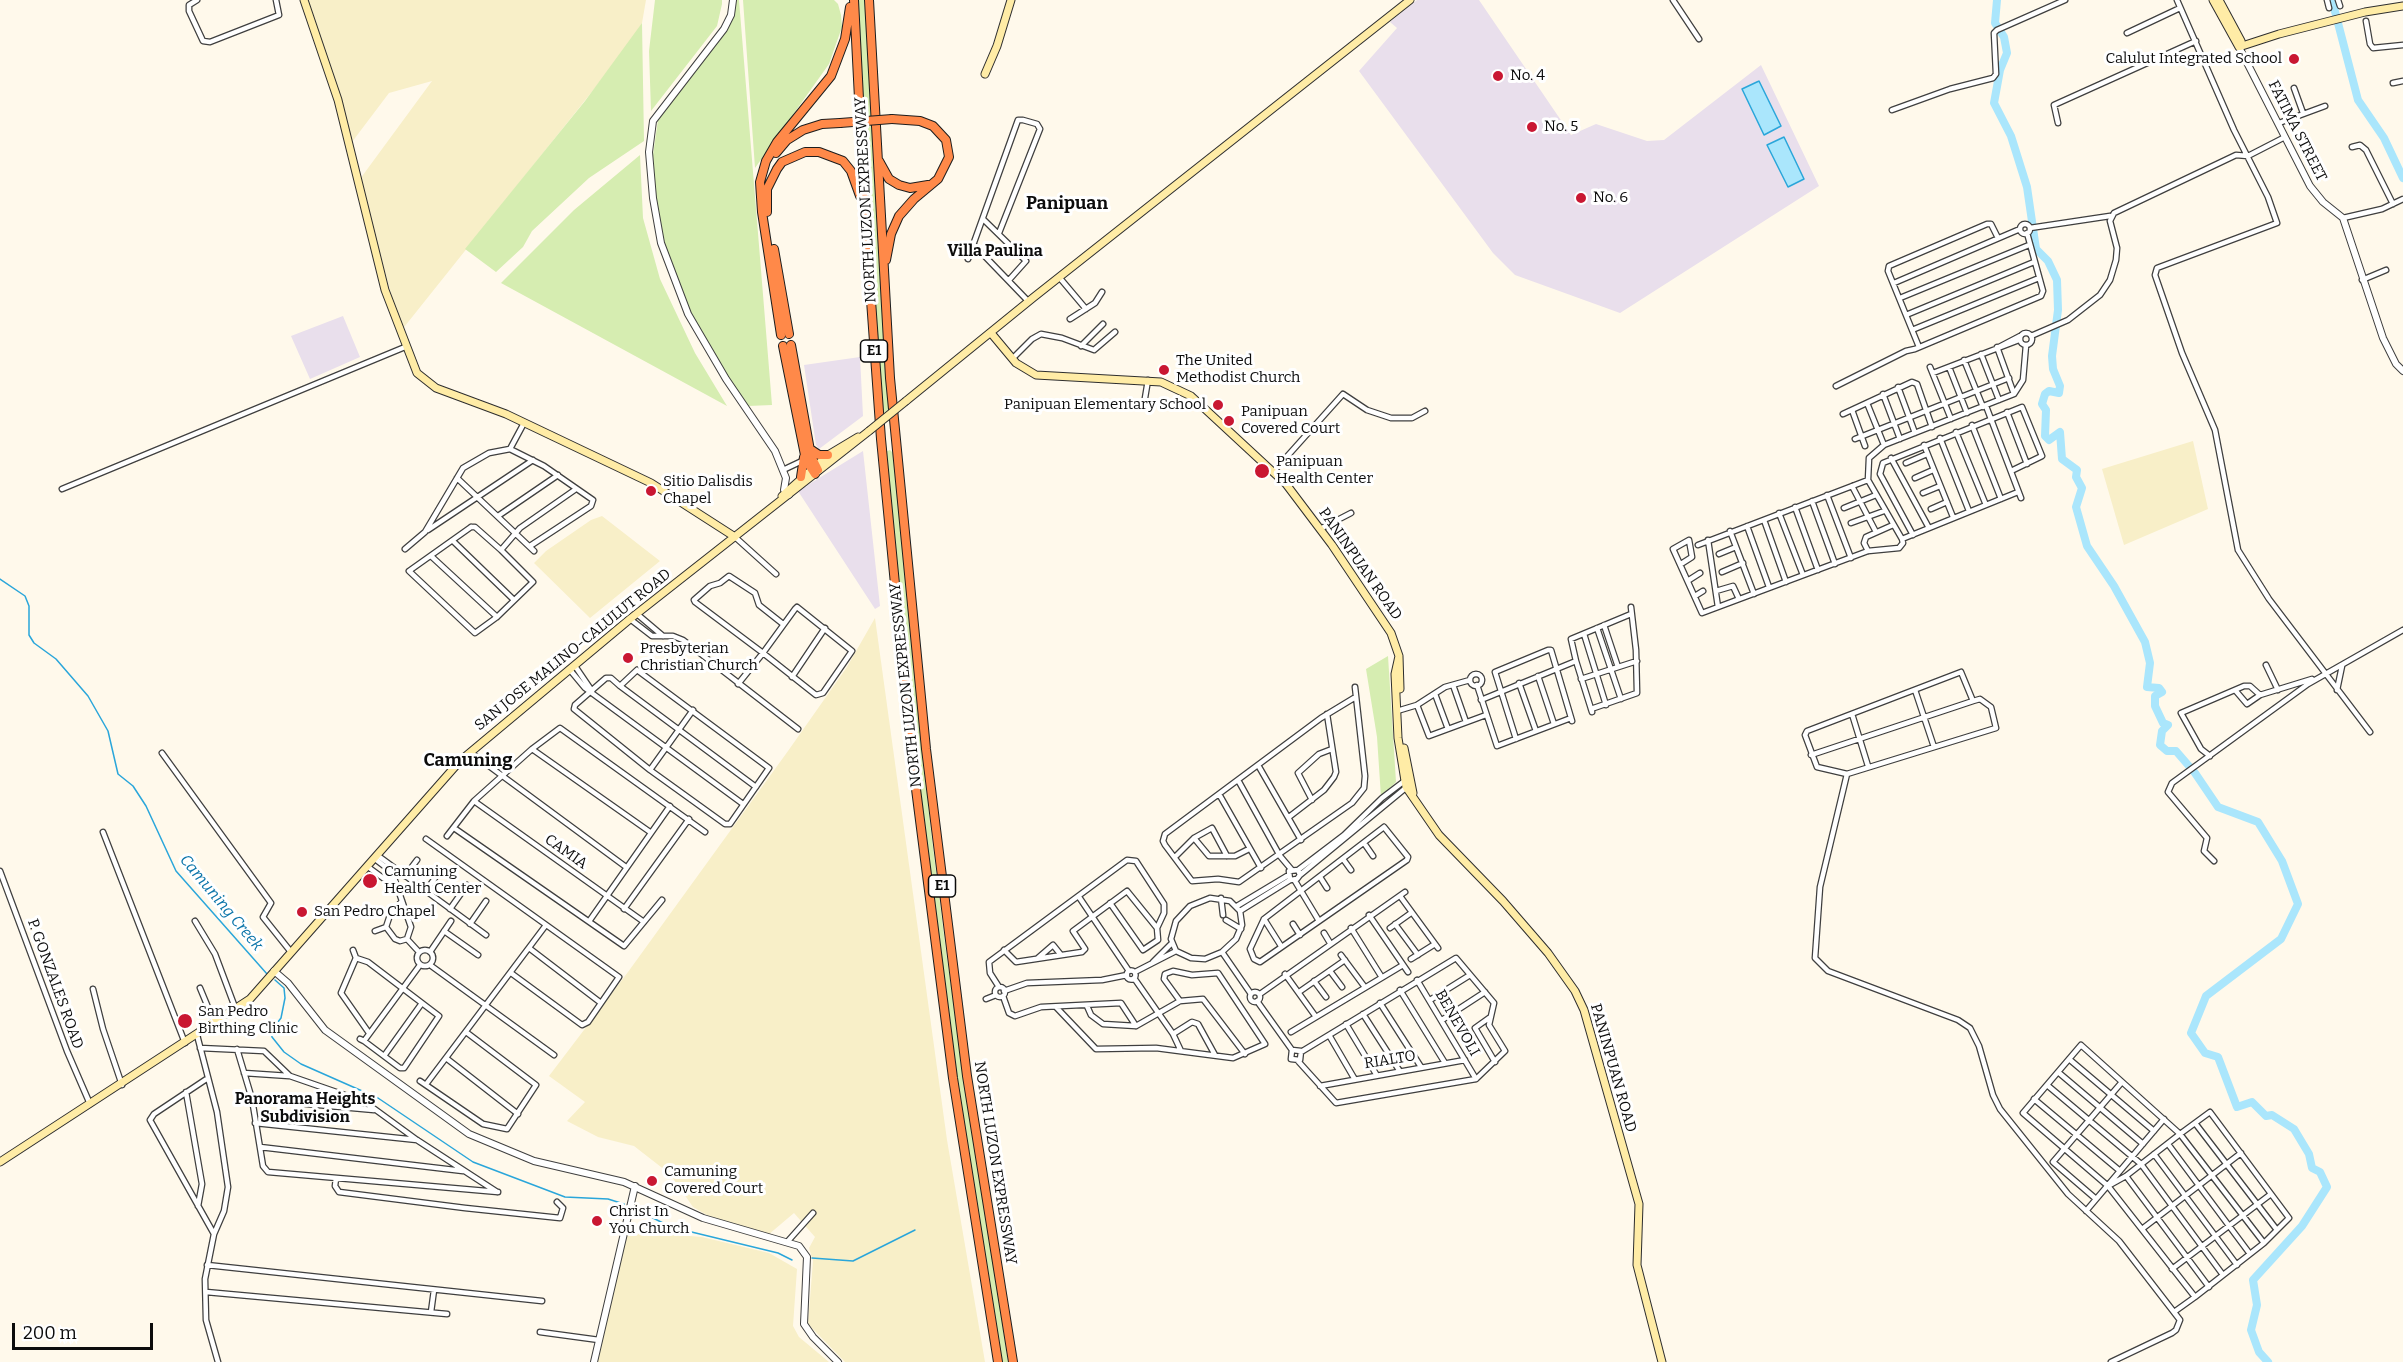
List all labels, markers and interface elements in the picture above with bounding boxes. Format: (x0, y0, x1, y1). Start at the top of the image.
place label: Calulut Integrated School (2106, 50, 2282, 68)
marker: Calulut Integrated School (2287, 52, 2301, 66)
place label: No. 4 (1510, 67, 1545, 85)
marker: No. 4 (1491, 69, 1505, 83)
street label: FATIMA STREET (2264, 78, 2330, 184)
street label: NORTH LUZON EXPRESSWAY (852, 97, 880, 303)
place label: No. 5 (1544, 118, 1578, 136)
marker: No. 5 (1525, 120, 1539, 134)
place label: No. 6 (1593, 189, 1628, 207)
marker: No. 6 (1574, 191, 1588, 205)
district label: Panipuan (1026, 193, 1108, 215)
district label: Villa Paulina (947, 242, 1043, 262)
road number: E1 (860, 340, 888, 362)
place label: The United Methodist Church (1176, 352, 1300, 387)
marker: The United Methodist Church (1157, 363, 1171, 377)
place label: Panipuan Elementary School (1004, 396, 1206, 414)
marker: Panipuan Elementary School (1211, 398, 1225, 412)
place label: Panipuan Covered Court (1241, 403, 1340, 438)
marker: Panipuan Covered Court (1222, 414, 1236, 428)
place label: Panipuan Health Center (1276, 453, 1373, 488)
marker: Panipuan Health Center (1253, 462, 1271, 480)
place label: Sitio Dalisdis Chapel (663, 473, 753, 508)
marker: Sitio Dalisdis Chapel (644, 484, 658, 498)
street label: PANINPUAN ROAD (1315, 504, 1405, 624)
street label: SAN JOSE MALINO-CALULUT ROAD (471, 565, 675, 735)
street label: NORTH LUZON EXPRESSWAY (886, 582, 926, 788)
place label: Presbyterian Christian Church (640, 640, 758, 675)
marker: Presbyterian Christian Church (621, 651, 635, 665)
district label: Camuning (424, 750, 512, 772)
street label: CAMIA (541, 831, 591, 873)
water label: Camuning Creek (175, 851, 267, 955)
place label: Camuning Health Center (384, 863, 481, 898)
marker: Camuning Health Center (361, 872, 379, 890)
road number: E1 (928, 875, 956, 897)
place label: San Pedro Chapel (314, 903, 435, 921)
marker: San Pedro Chapel (295, 905, 309, 919)
street label: P. GONZALES ROAD (23, 917, 87, 1051)
street label: BENEVOLI (1431, 987, 1483, 1059)
street label: PANINPUAN ROAD (1586, 1002, 1640, 1134)
place label: San Pedro Birthing Clinic (198, 1003, 298, 1038)
marker: San Pedro Birthing Clinic (176, 1012, 194, 1030)
street label: RIALTO (1363, 1047, 1417, 1073)
street label: NORTH LUZON EXPRESSWAY (970, 1060, 1020, 1266)
district label: Panorama Heights Subdivision (235, 1090, 375, 1128)
place label: Camuning Covered Court (664, 1163, 763, 1198)
marker: Camuning Covered Court (645, 1174, 659, 1188)
place label: Christ In You Church (609, 1203, 689, 1238)
marker: Christ In You Church (590, 1214, 604, 1228)
scale bar (15, 1311, 156, 1349)
text: 200 m (23, 1322, 77, 1344)

